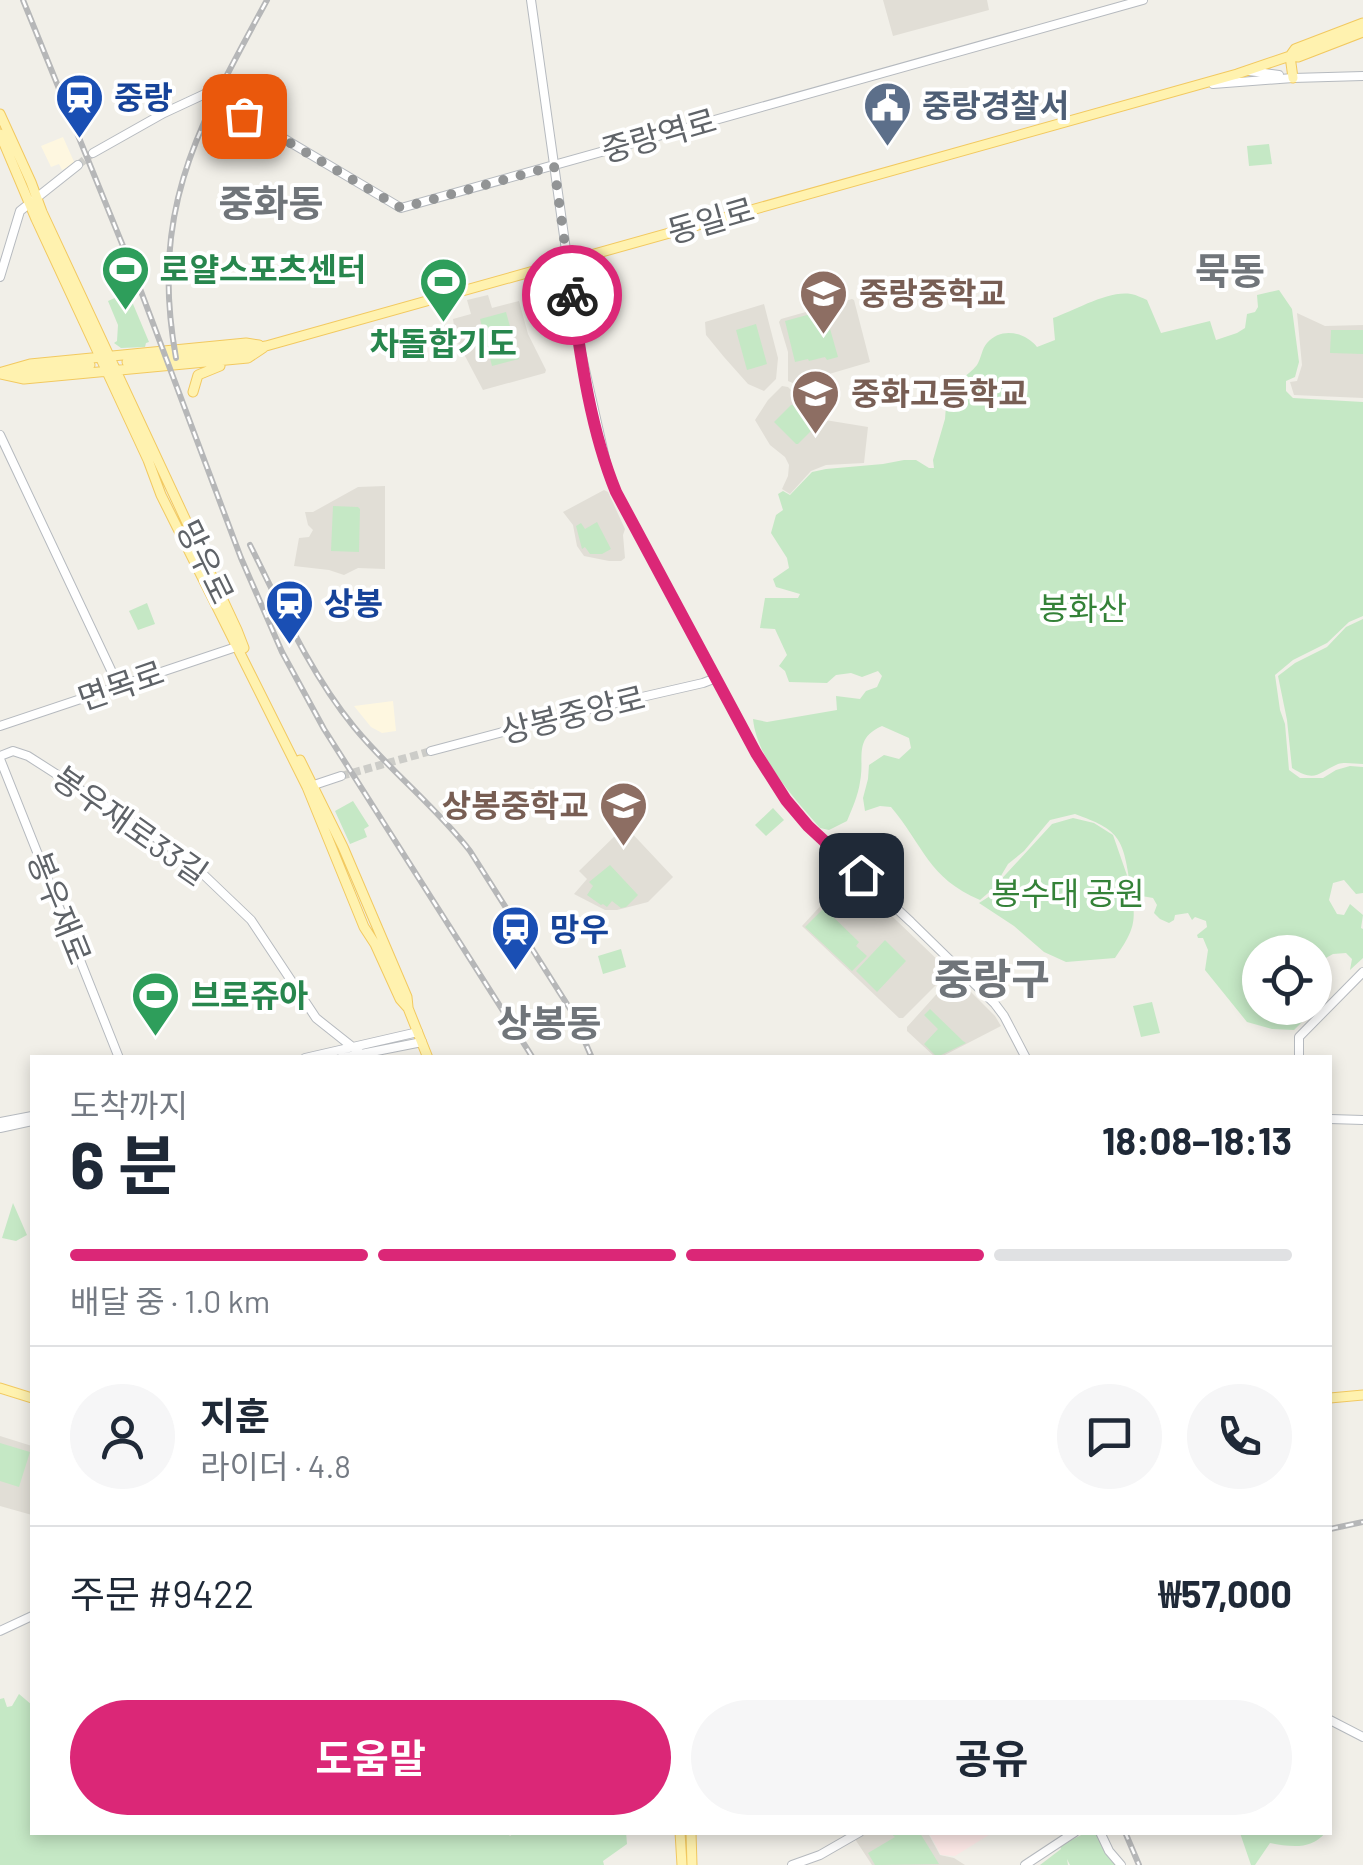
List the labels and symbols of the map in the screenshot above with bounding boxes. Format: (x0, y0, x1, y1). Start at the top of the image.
station icon: 중랑 (53, 72, 105, 140)
pin (202, 74, 287, 159)
place label: 중랑 (114, 77, 173, 115)
public building icon: 중랑경찰서 (861, 80, 913, 148)
place label: 중랑경찰서 (922, 85, 1069, 123)
street label: 중랑역로 (597, 100, 720, 169)
district label: 중화동 (219, 179, 323, 225)
street label: 동일로 (663, 189, 758, 250)
sports icon: 로얄스포츠센터 (99, 244, 151, 312)
courier (522, 245, 622, 345)
district label: 묵동 (1195, 247, 1265, 293)
place label: 로얄스포츠센터 (160, 249, 366, 287)
sports icon: 차돌합기도 (417, 256, 469, 324)
school or university icon: 중랑중학교 (798, 268, 850, 336)
place label: 중랑중학교 (859, 273, 1006, 311)
place label: 차돌합기도 (369, 323, 517, 361)
school or university icon: 중화고등학교 (790, 368, 842, 436)
place label: 중화고등학교 (851, 373, 1028, 411)
street label: 망우로 (170, 513, 243, 609)
station icon: 상봉 (263, 578, 315, 646)
place label: 상봉 (324, 583, 383, 621)
park label: 봉화산 (1039, 588, 1127, 626)
street label: 면목로 (72, 652, 168, 716)
street label: 상봉중앙로 (497, 677, 649, 749)
street label: 봉우재로33길 (46, 757, 216, 892)
school or university icon: 상봉중학교 (598, 780, 650, 848)
place label: 상봉중학교 (442, 785, 589, 823)
pin (819, 833, 904, 918)
street label: 봉우재로 (21, 846, 101, 969)
park label: 봉수대 공원 (991, 873, 1145, 911)
station icon: 망우 (489, 904, 541, 972)
place label: 망우 (550, 909, 609, 947)
district label: 중랑구 (934, 952, 1050, 1002)
sports icon: 브로쥬아 (130, 970, 182, 1038)
place label: 브로쥬아 (191, 975, 309, 1013)
district label: 상봉동 (497, 999, 601, 1045)

